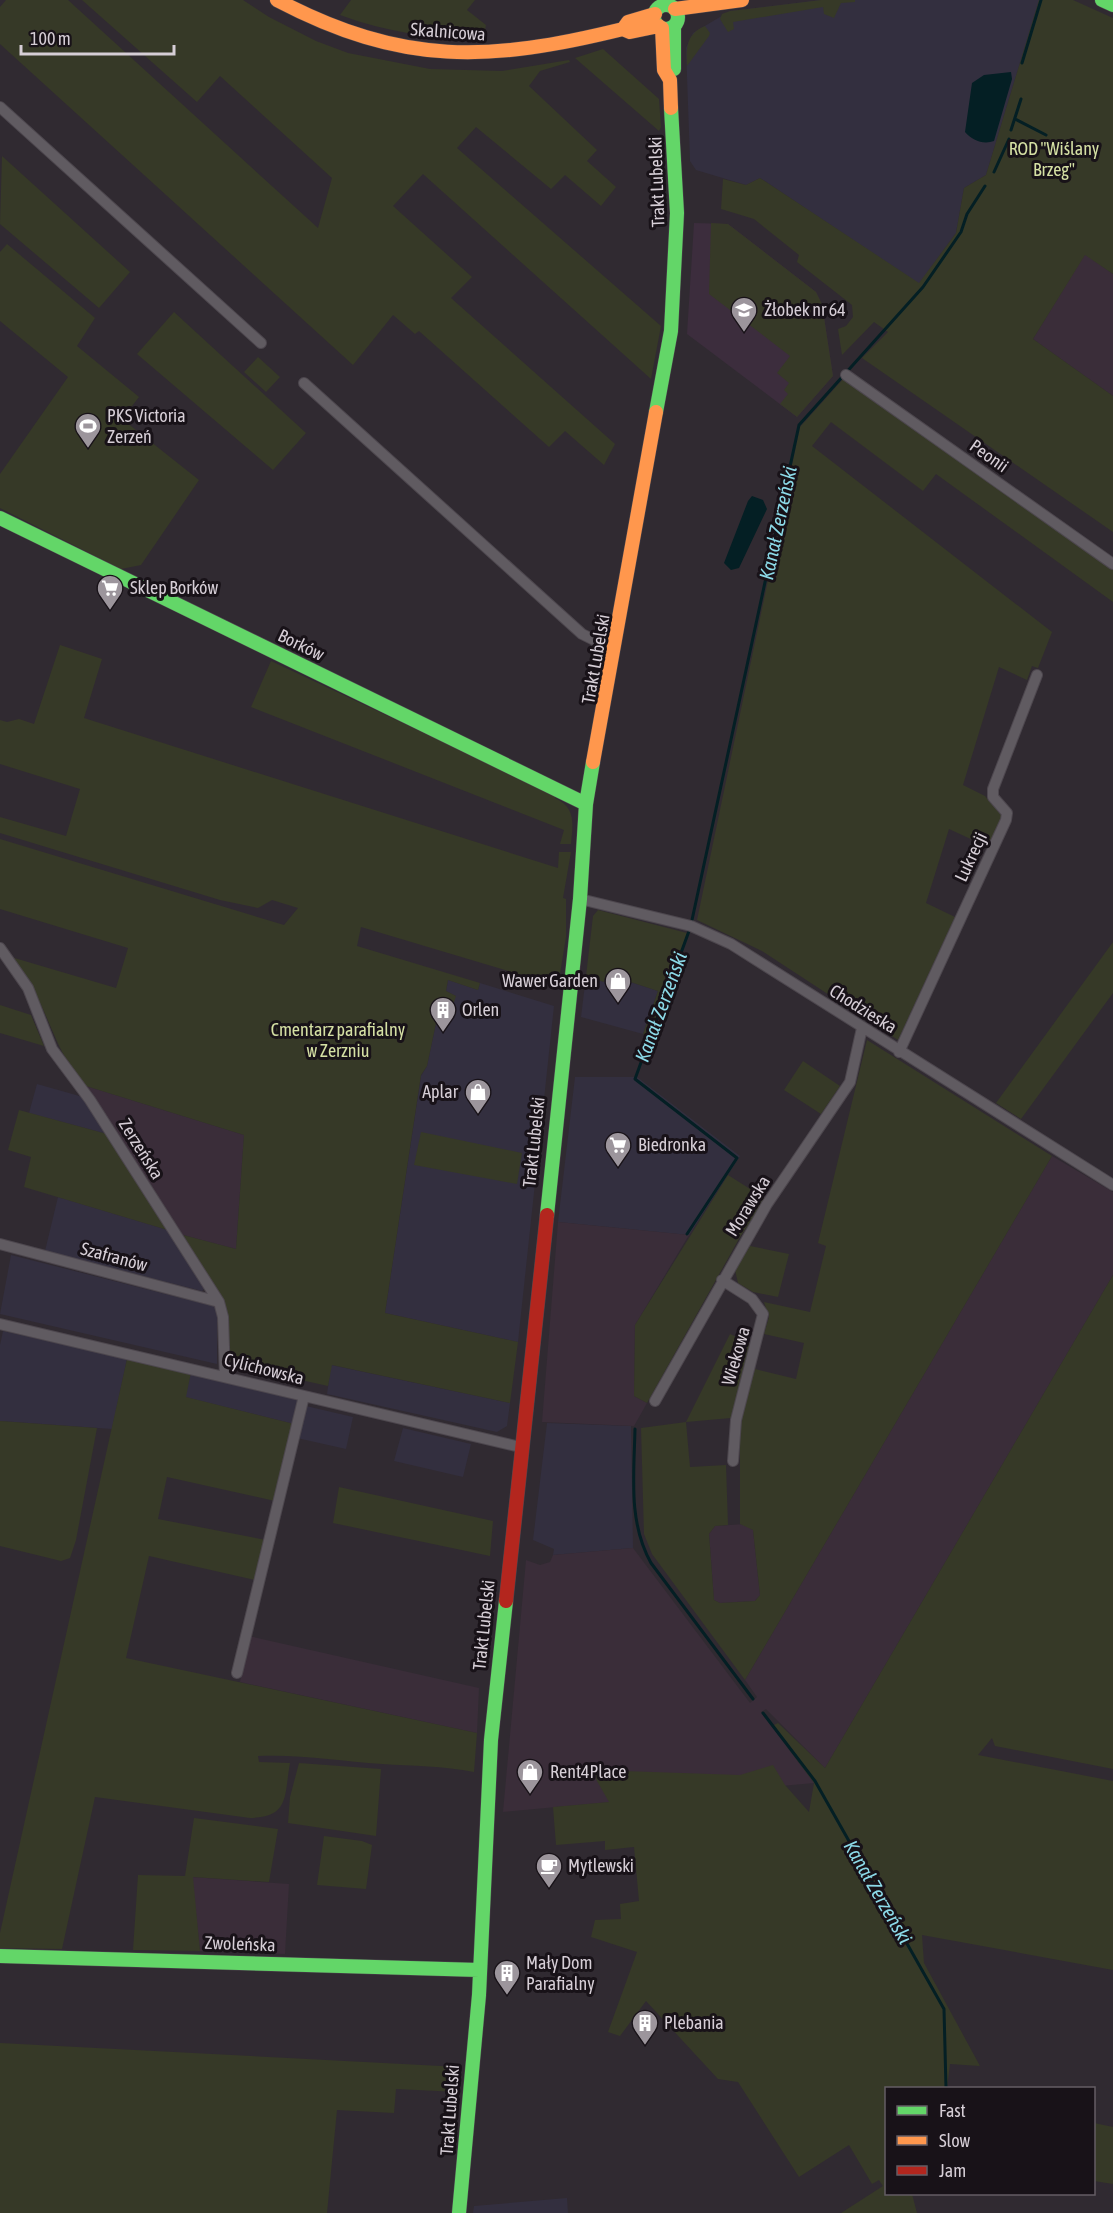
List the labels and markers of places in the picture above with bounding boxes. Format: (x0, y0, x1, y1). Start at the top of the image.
school or university icon: Żłobek nr 64 (729, 295, 759, 333)
place label: Żłobek nr 64 (764, 299, 846, 320)
place label: PKS Victoria Zerzeń (107, 405, 186, 447)
sports icon: PKS Victoria Zerzeń (73, 411, 103, 449)
supermarket icon: Sklep Borków (95, 573, 125, 611)
place label: Sklep Borków (130, 577, 218, 598)
shop icon: Wawer Garden (603, 966, 633, 1004)
place label: Wawer Garden (502, 970, 598, 991)
building icon: Orlen (428, 995, 458, 1033)
place label: Orlen (462, 999, 499, 1020)
shop icon: Aplar (463, 1077, 493, 1115)
place label: Aplar (422, 1081, 459, 1102)
supermarket icon: Biedronka (603, 1130, 633, 1168)
place label: Biedronka (638, 1134, 706, 1155)
shop icon: Rent4Place (515, 1757, 545, 1795)
place label: Rent4Place (550, 1761, 626, 1782)
cafe icon: Mytlewski (534, 1851, 564, 1889)
place label: Mytlewski (568, 1855, 634, 1876)
place label: Mały Dom Parafialny (526, 1952, 595, 1994)
building icon: Mały Dom Parafialny (492, 1958, 522, 1996)
building icon: Plebania (630, 2008, 660, 2046)
place label: Plebania (664, 2012, 724, 2033)

